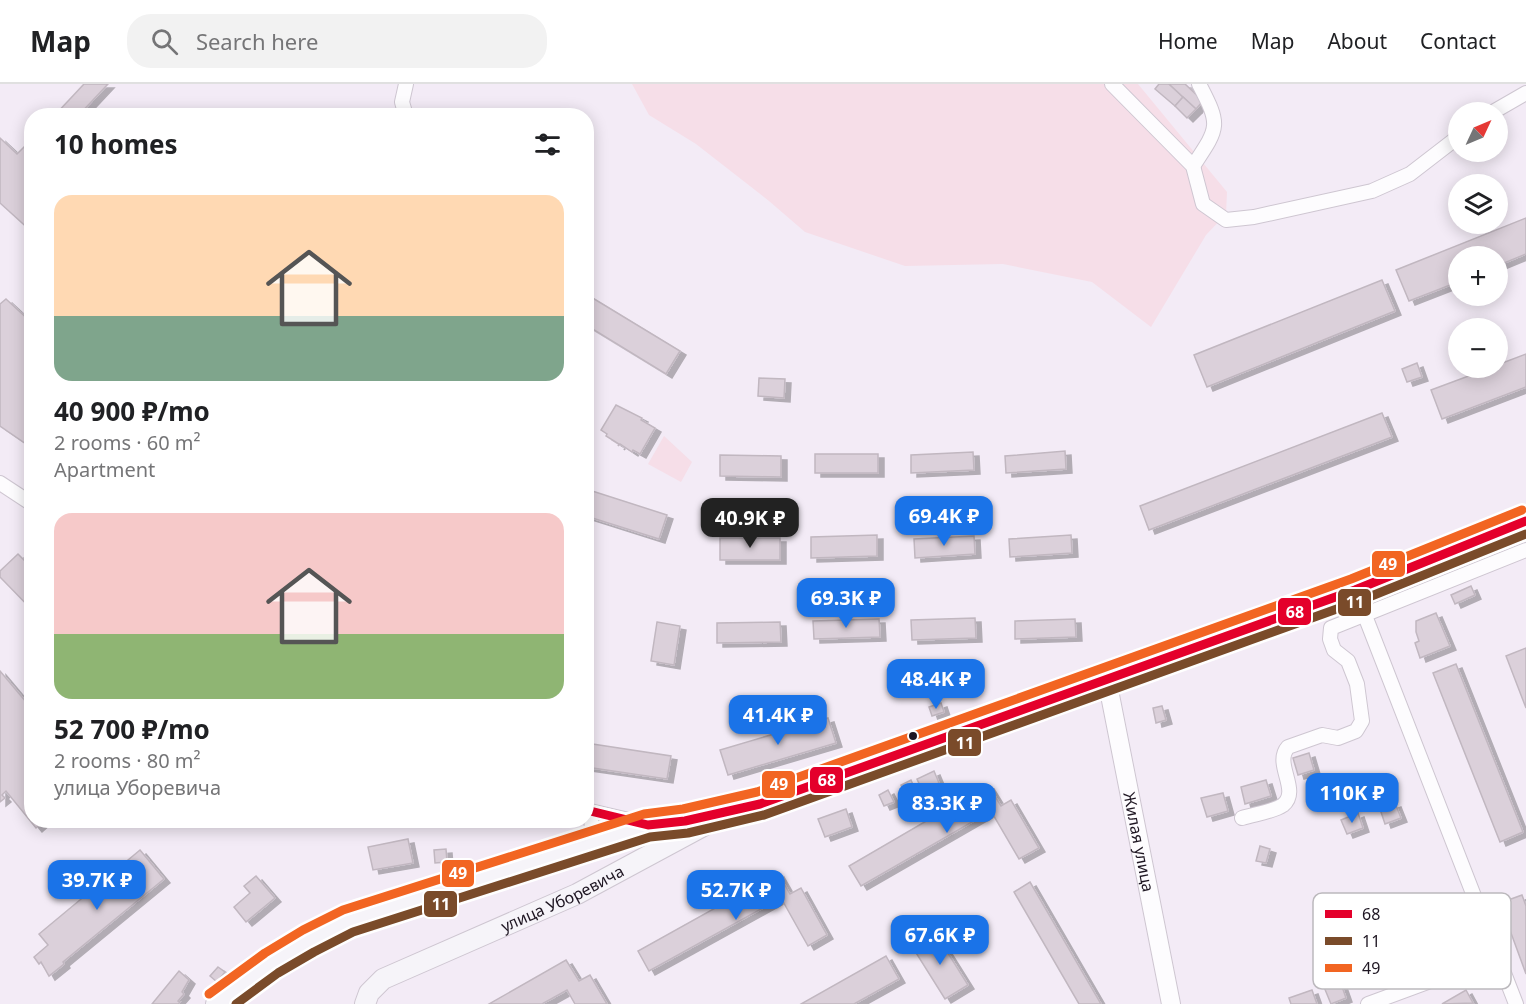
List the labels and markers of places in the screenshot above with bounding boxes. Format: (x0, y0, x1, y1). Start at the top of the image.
pin: 69.4K ₽ (889, 496, 999, 547)
pin: 40.9K ₽ (695, 498, 805, 549)
pin: 69.3K ₽ (791, 578, 901, 629)
pin: 48.4K ₽ (881, 659, 991, 710)
pin: 41.4K ₽ (723, 695, 833, 746)
unlabelled marker (907, 730, 919, 742)
pin: 110K ₽ (1303, 773, 1401, 824)
pin: 83.3K ₽ (892, 783, 1002, 834)
pin: 39.7K ₽ (42, 860, 152, 911)
pin: 52.7K ₽ (681, 870, 791, 921)
pin: 67.6K ₽ (885, 915, 995, 966)

